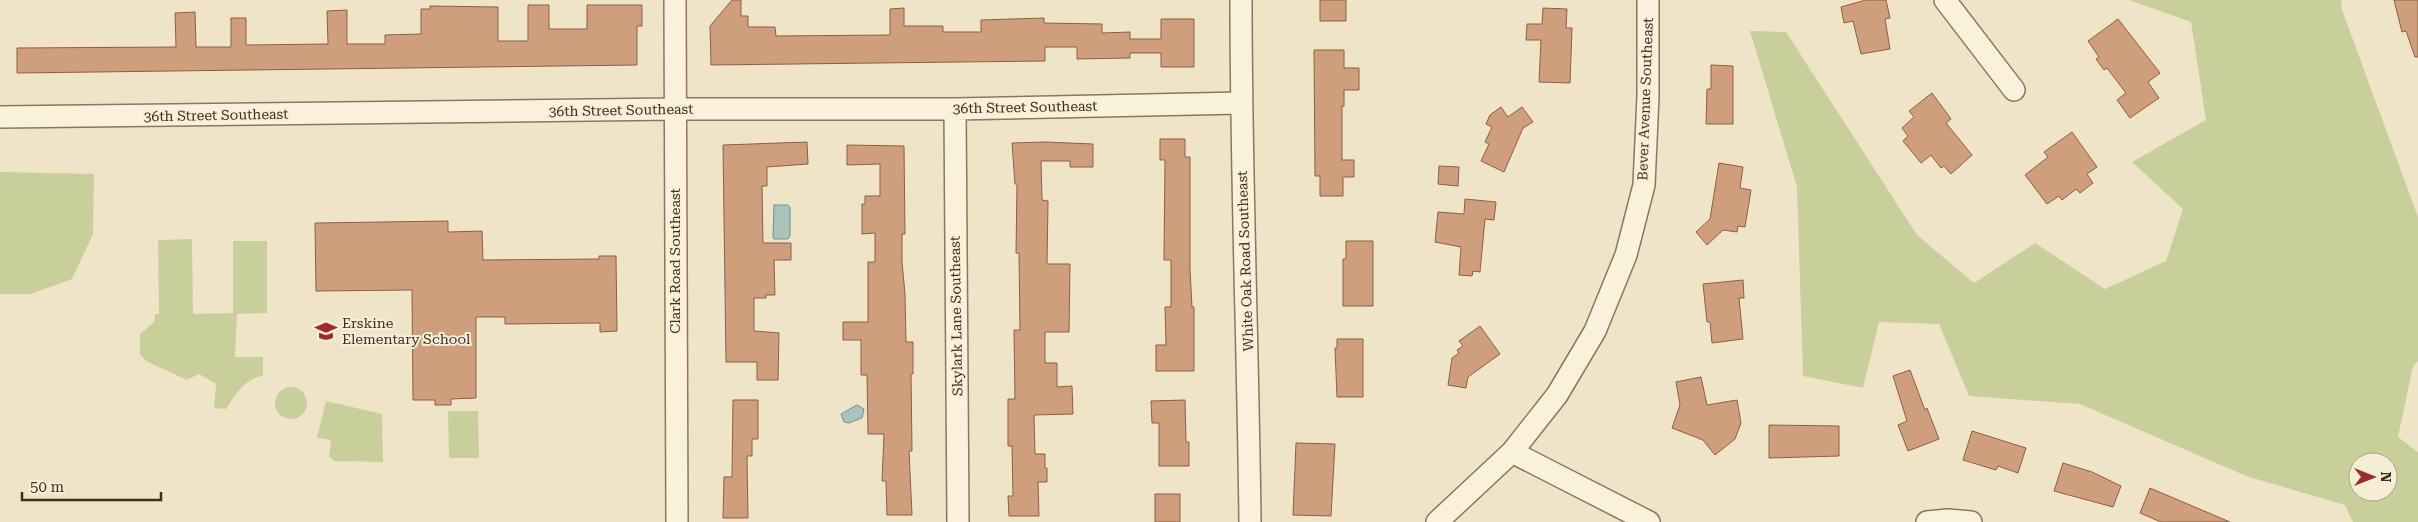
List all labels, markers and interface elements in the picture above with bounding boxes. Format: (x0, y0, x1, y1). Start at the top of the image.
street label: Bever Avenue Southeast (1634, 17, 1656, 181)
street label: 36th Street Southeast (952, 98, 1098, 116)
street label: 36th Street Southeast (548, 101, 694, 119)
street label: 36th Street Southeast (143, 106, 289, 124)
street label: White Oak Road Southeast (1234, 170, 1256, 352)
street label: Clark Road Southeast (667, 188, 683, 334)
street label: Skylark Lane Southeast (947, 236, 965, 396)
place label: Erskine Elementary School (342, 315, 471, 347)
school or university icon: Erskine Elementary School (313, 318, 339, 344)
north arrow (2348, 452, 2398, 502)
scale bar (22, 470, 161, 502)
text: N (2378, 472, 2394, 483)
text: 50 m (30, 478, 65, 496)

